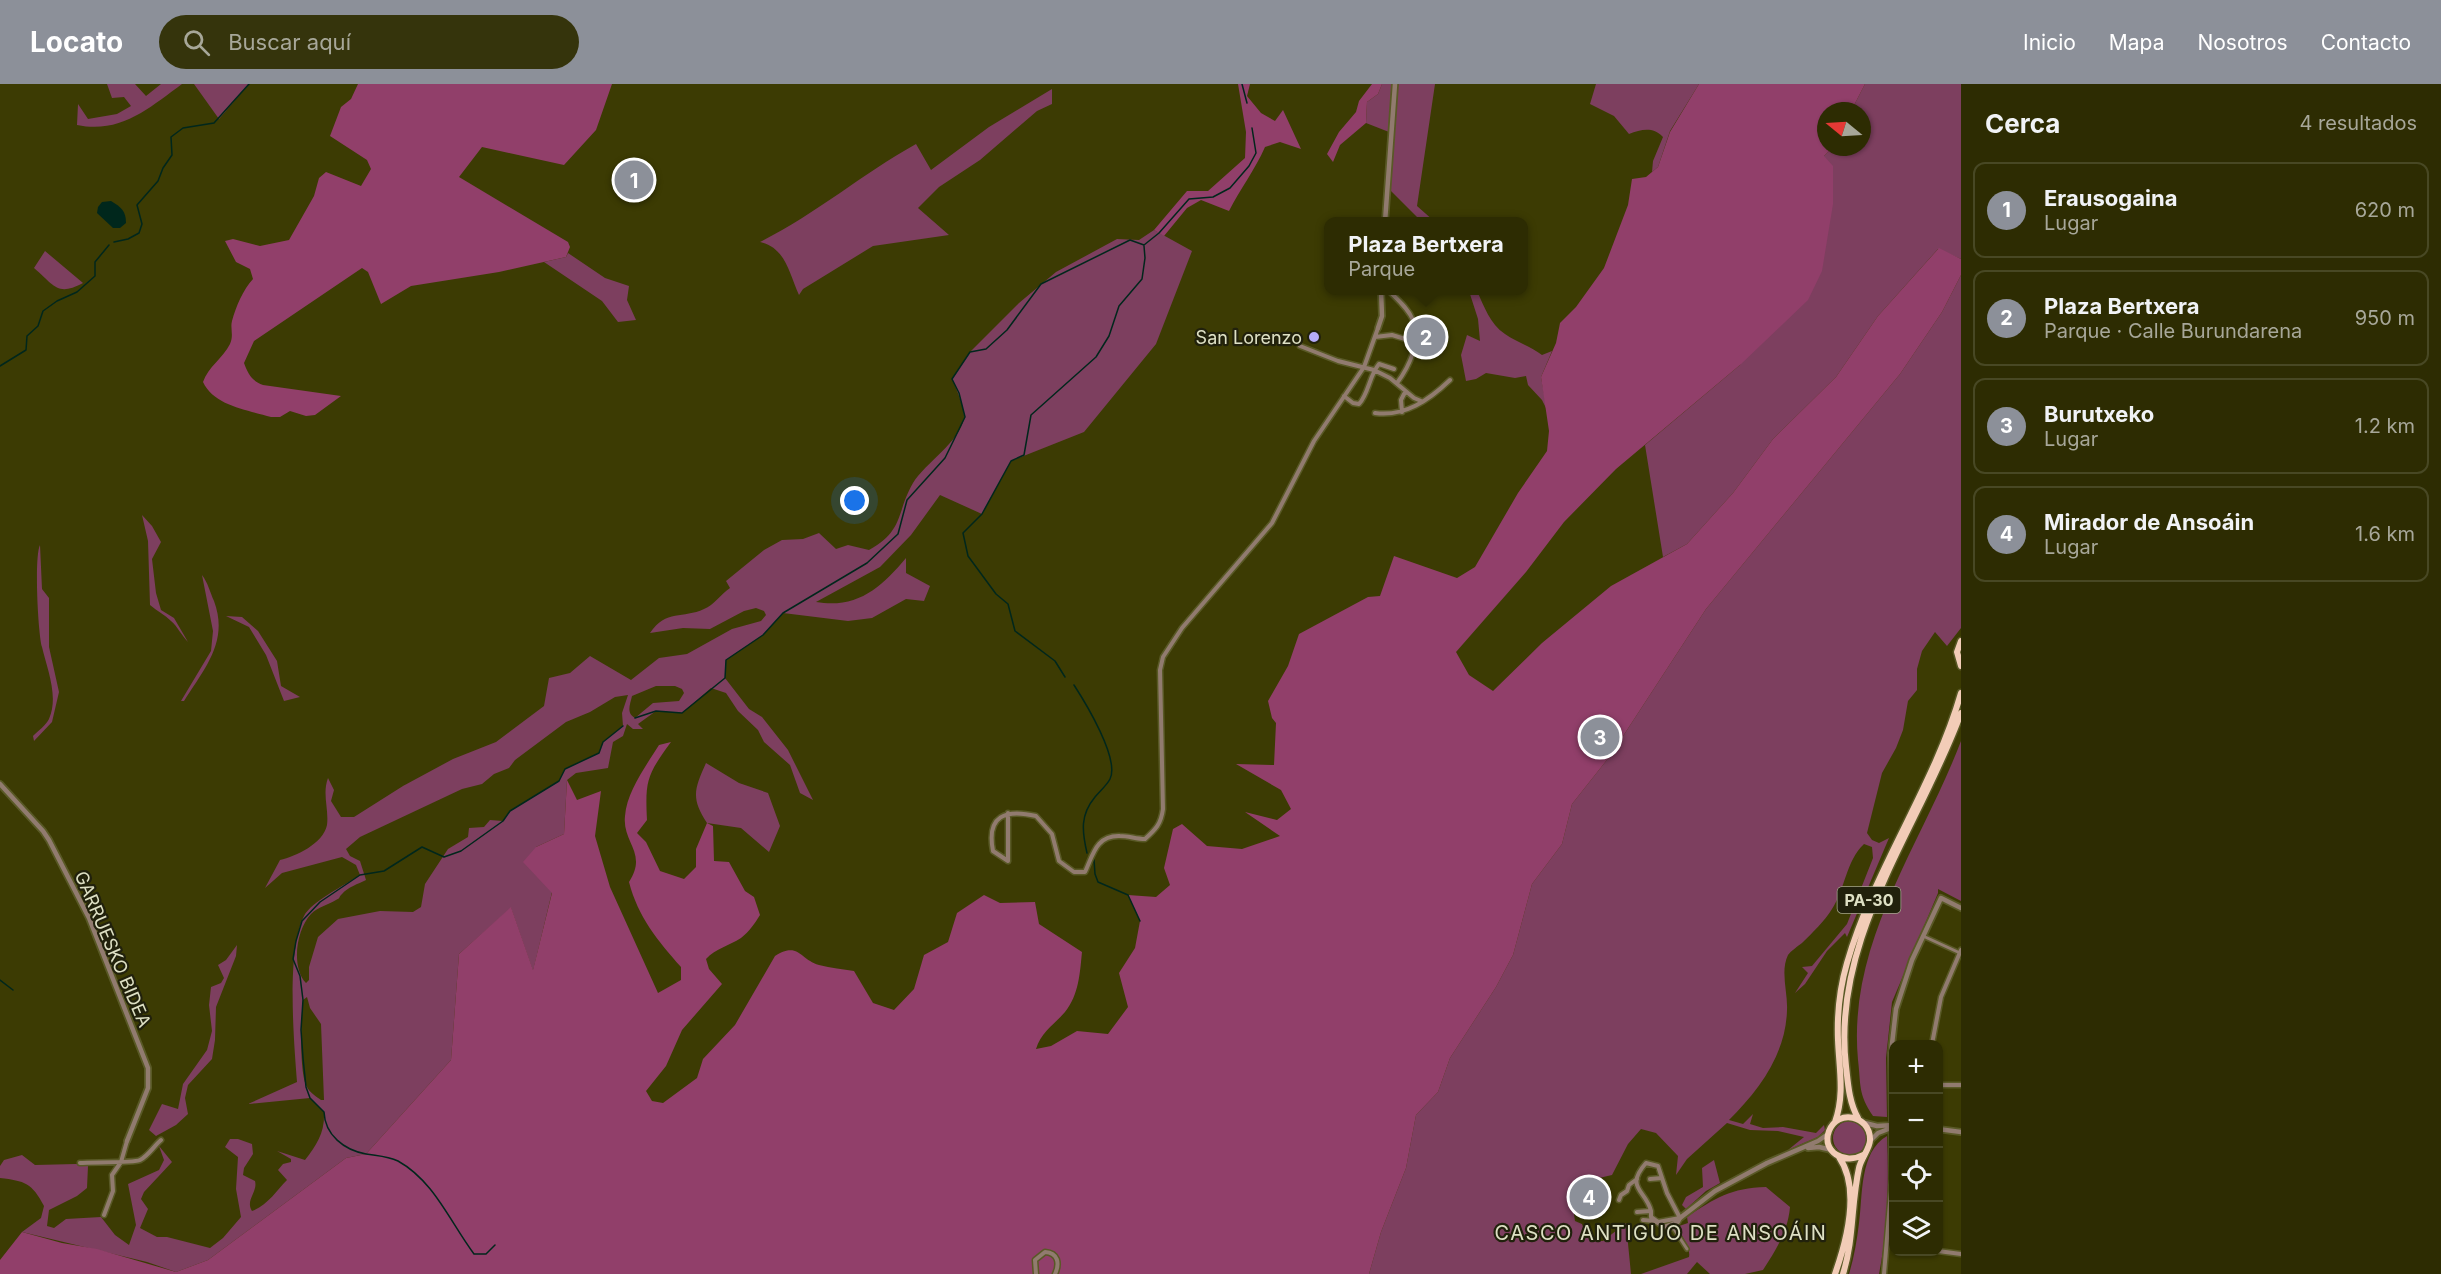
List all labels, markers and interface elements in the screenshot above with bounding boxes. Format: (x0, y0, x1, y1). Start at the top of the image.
search box (159, 15, 579, 69)
text: Locato (30, 25, 123, 59)
icon: search (180, 26, 213, 59)
text: Buscar aquí (228, 29, 351, 55)
text: Inicio (2023, 30, 2076, 55)
text: Mapa (2109, 30, 2164, 55)
text: Nosotros (2197, 30, 2288, 55)
text: Contacto (2321, 30, 2411, 55)
north arrow (1817, 102, 1871, 156)
text: Cerca (1985, 108, 2060, 139)
text: 4 resultados (2299, 111, 2417, 135)
pin: 1 (614, 158, 654, 202)
text: Erausogaina (2044, 185, 2177, 211)
text: 1 (2002, 198, 2011, 222)
text: 620 m (2355, 198, 2415, 222)
text: Lugar (2044, 211, 2098, 235)
popup (1324, 217, 1528, 295)
text: Plaza Bertxera (1348, 231, 1504, 257)
text: Parque (1348, 257, 1415, 281)
text: Plaza Bertxera (2044, 293, 2200, 319)
text: 2 (2000, 306, 2013, 330)
text: 950 m (2355, 306, 2415, 330)
pin: 2 (1406, 314, 1446, 360)
text: Parque · Calle Burundarena (2044, 319, 2302, 343)
place label: San Lorenzo (1196, 327, 1302, 348)
marker: San Lorenzo (1307, 330, 1321, 344)
text: Burutxeko (2044, 401, 2154, 427)
text: 3 (2000, 414, 2013, 438)
text: 1.2 km (2355, 414, 2415, 438)
text: Lugar (2044, 427, 2098, 451)
your location (840, 486, 869, 515)
text: Mirador de Ansoáin (2044, 509, 2254, 535)
text: 4 (2000, 522, 2013, 546)
text: 1.6 km (2355, 522, 2415, 546)
text: Lugar (2044, 535, 2098, 559)
pin: 3 (1580, 714, 1620, 760)
street label: GARRUESKO BIDEA (71, 868, 155, 1030)
road number: PA-30 (1838, 887, 1900, 913)
map controls (1889, 1040, 1943, 1256)
button: + (1889, 1040, 1943, 1094)
button: − (1889, 1094, 1943, 1148)
button: locate (1889, 1148, 1943, 1202)
pin: 4 (1570, 1174, 1608, 1220)
button: layers (1889, 1202, 1943, 1256)
district label: CASCO ANTIGUO DE ANSOÁIN (1495, 1220, 1827, 1245)

